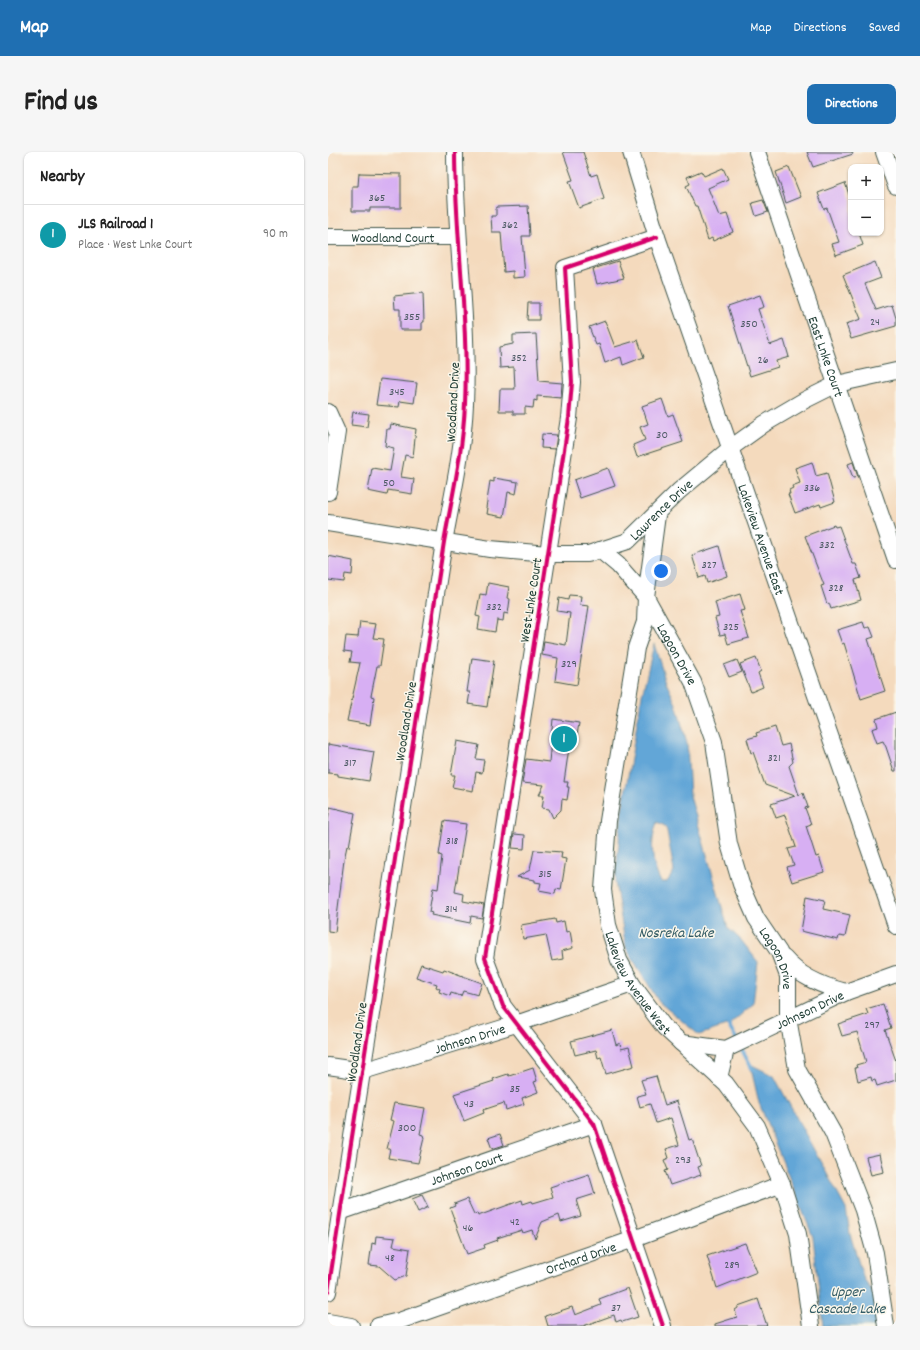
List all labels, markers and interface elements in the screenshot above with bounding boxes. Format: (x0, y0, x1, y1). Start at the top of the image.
text: Map (20, 15, 49, 42)
text: Map (750, 18, 772, 38)
text: Directions (794, 18, 847, 38)
text: Saved (869, 18, 900, 38)
text: Find us (24, 84, 98, 124)
button: Directions (807, 84, 896, 124)
map controls (848, 164, 884, 236)
button: + (848, 164, 884, 200)
text: Nearby (40, 166, 84, 190)
house number: 365 (369, 190, 385, 207)
button: − (848, 200, 884, 236)
text: JLS Railroad 1 (78, 214, 153, 236)
house number: 362 (502, 217, 518, 234)
text: 1 (52, 225, 54, 244)
text: 90 m (263, 225, 288, 244)
street label: Woodland Court (352, 229, 434, 249)
text: Place · West Lnke Court (78, 236, 192, 255)
house number: 355 (404, 309, 420, 326)
street label: East Lnke Court (802, 314, 848, 400)
house number: 24 (870, 314, 880, 331)
house number: 350 (740, 316, 758, 333)
house number: 352 (511, 350, 527, 367)
house number: 26 (757, 352, 769, 369)
street label: Woodland Drive (442, 362, 466, 443)
house number: 345 (389, 384, 405, 401)
house number: 30 (656, 427, 668, 444)
house number: 50 (383, 475, 395, 492)
street label: Lawrence Drive (626, 475, 698, 546)
house number: 336 (804, 480, 820, 497)
street label: Lakeview Avenue East (731, 482, 789, 598)
house number: 332 (819, 537, 835, 554)
street label: West Lnke Court (515, 557, 549, 644)
house number: 327 (701, 557, 717, 574)
your location (651, 561, 671, 581)
house number: 328 (828, 580, 844, 597)
house number: 332 (486, 599, 502, 616)
house number: 325 (723, 619, 739, 636)
street label: Lagoon Drive (651, 620, 701, 689)
house number: 329 (561, 656, 577, 673)
street label: Woodland Drive (391, 680, 423, 762)
pin: 1 (551, 724, 577, 754)
house number: 321 (767, 750, 781, 767)
house number: 317 (344, 755, 357, 772)
house number: 318 (446, 833, 459, 850)
house number: 315 (538, 866, 552, 883)
house number: 314 (445, 901, 457, 918)
water label: Nosreka Lake (638, 923, 715, 945)
street label: Lagoon Drive (753, 924, 796, 989)
street label: Lakeview Avenue West (599, 929, 675, 1041)
street label: Johnson Drive (773, 986, 848, 1036)
street label: Woodland Drive (342, 1001, 373, 1083)
house number: 297 (864, 1017, 880, 1034)
street label: Johnson Drive (432, 1020, 508, 1060)
house number: 35 (510, 1081, 520, 1098)
house number: 43 (464, 1096, 474, 1113)
house number: 300 (398, 1120, 416, 1137)
street label: Johnson Court (428, 1148, 506, 1192)
house number: 293 (675, 1152, 691, 1169)
house number: 42 (510, 1214, 520, 1231)
house number: 46 (463, 1220, 474, 1237)
street label: Orchard Drive (543, 1238, 620, 1281)
house number: 48 (385, 1250, 395, 1267)
house number: 289 (724, 1257, 740, 1274)
water label: Upper Cascade Lake (809, 1282, 887, 1321)
house number: 37 (611, 1300, 621, 1317)

